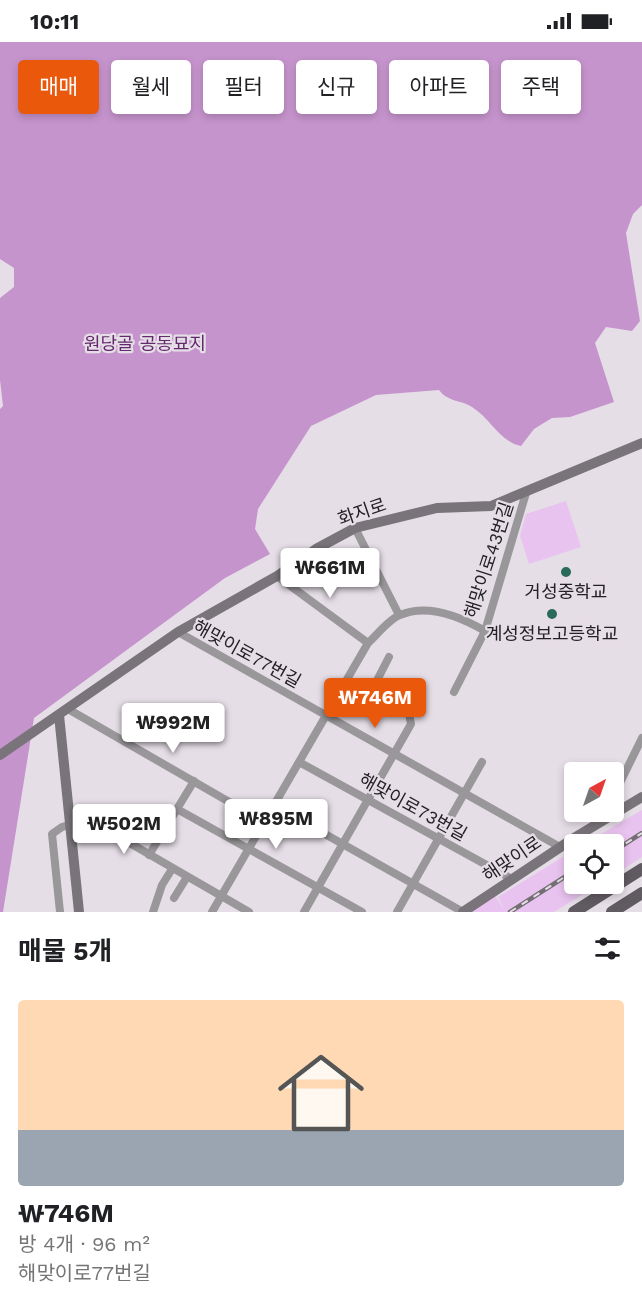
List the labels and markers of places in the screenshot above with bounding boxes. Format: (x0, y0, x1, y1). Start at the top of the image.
pin: ₩661M (288, 548, 372, 599)
marker: 거성중학교 (559, 565, 573, 579)
place label: 거성중학교 (525, 581, 607, 602)
marker: 계성정보고등학교 (545, 607, 559, 621)
place label: 계성정보고등학교 (486, 623, 618, 644)
pin: ₩746M (333, 678, 417, 729)
pin: ₩992M (131, 703, 215, 754)
pin: ₩895M (234, 799, 318, 850)
pin: ₩502M (82, 804, 166, 855)

